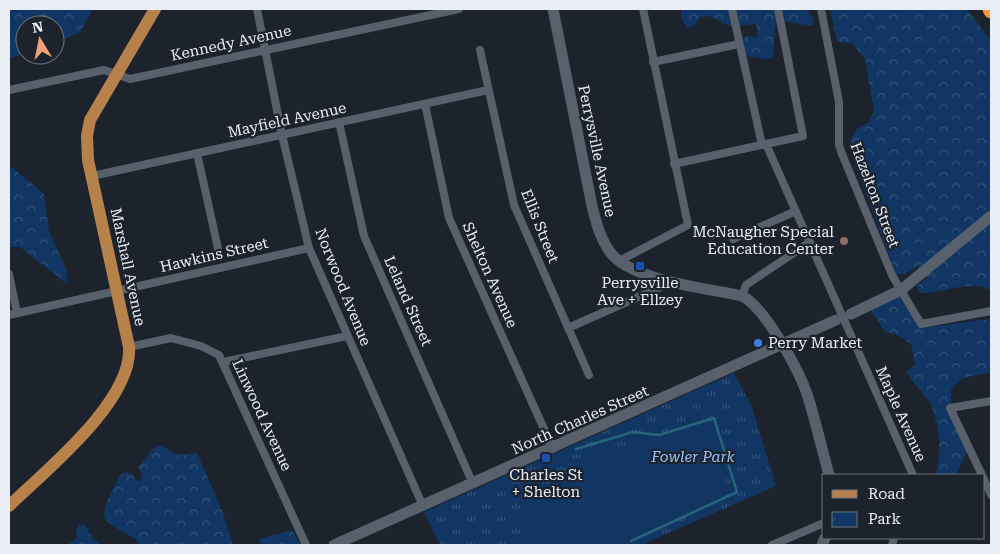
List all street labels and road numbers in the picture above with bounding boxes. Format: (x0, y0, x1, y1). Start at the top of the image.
street label: Kennedy Avenue (169, 21, 293, 65)
street label: Perrysville Avenue (574, 83, 620, 219)
street label: Mayfield Avenue (226, 99, 348, 141)
street label: Hazelton Street (847, 140, 904, 251)
street label: Ellis Street (517, 187, 563, 266)
street label: Marshall Avenue (107, 206, 149, 328)
street label: Shelton Avenue (459, 219, 521, 331)
street label: Norwood Avenue (311, 226, 375, 348)
street label: Hawkins Street (158, 234, 270, 276)
street label: Leland Street (380, 253, 436, 349)
street label: Linwood Avenue (228, 356, 296, 474)
street label: Maple Avenue (872, 364, 930, 464)
street label: North Charles Street (509, 382, 652, 458)

